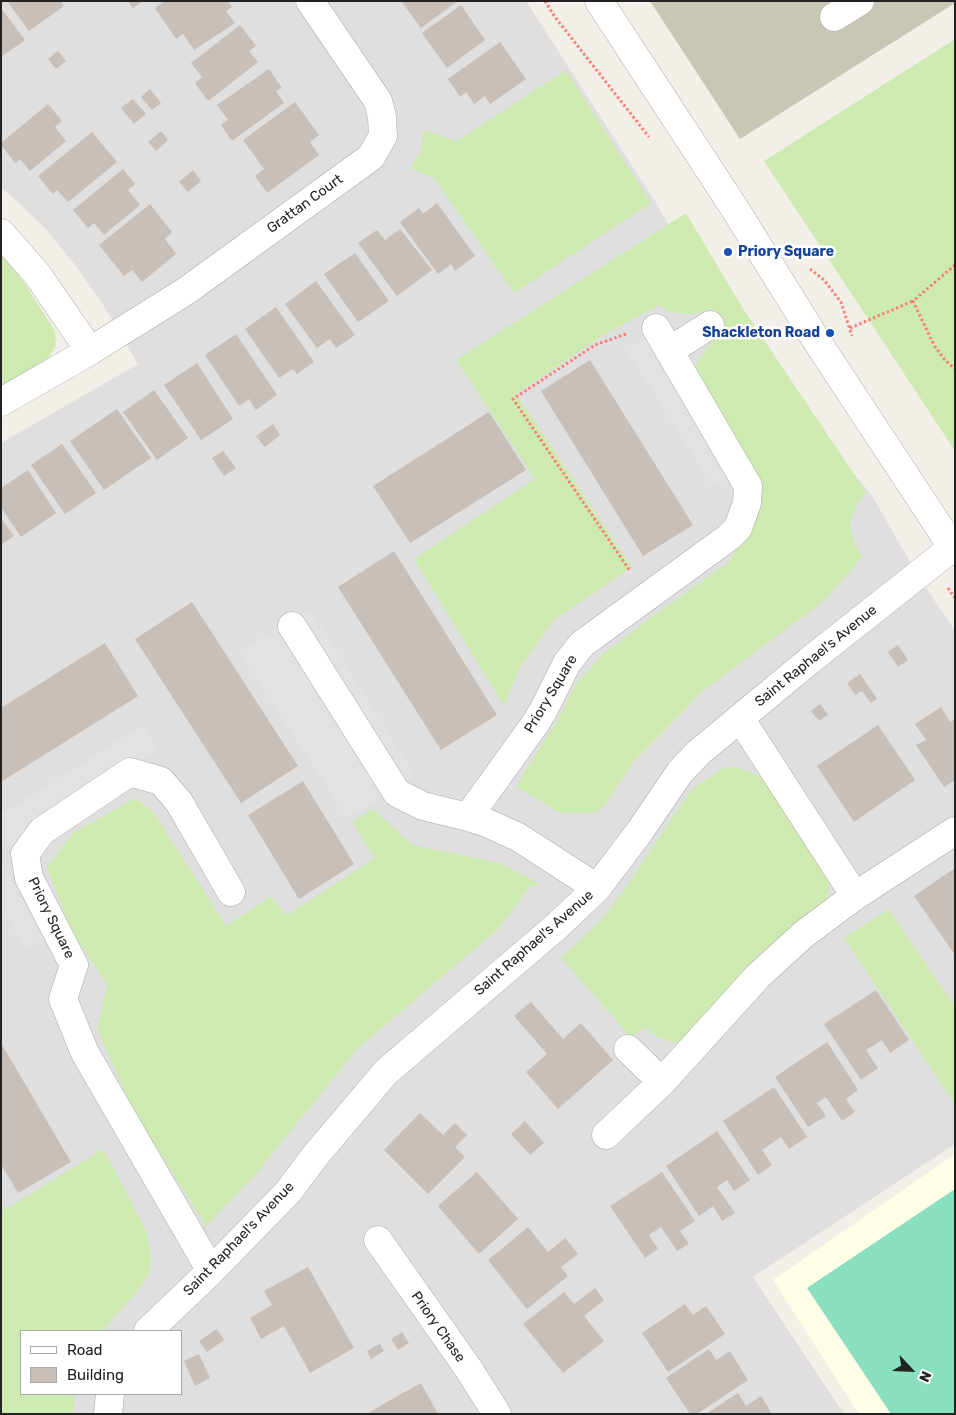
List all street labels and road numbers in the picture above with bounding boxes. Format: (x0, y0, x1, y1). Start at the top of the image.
street label: Grattan Court (264, 171, 346, 237)
street label: Saint Raphael's Avenue (752, 602, 880, 710)
street label: Priory Square (521, 652, 581, 736)
street label: Priory Square (24, 875, 78, 961)
street label: Saint Raphael's Avenue (471, 887, 597, 999)
street label: Saint Raphael's Avenue (180, 1178, 298, 1300)
street label: Priory Chase (407, 1288, 469, 1366)

